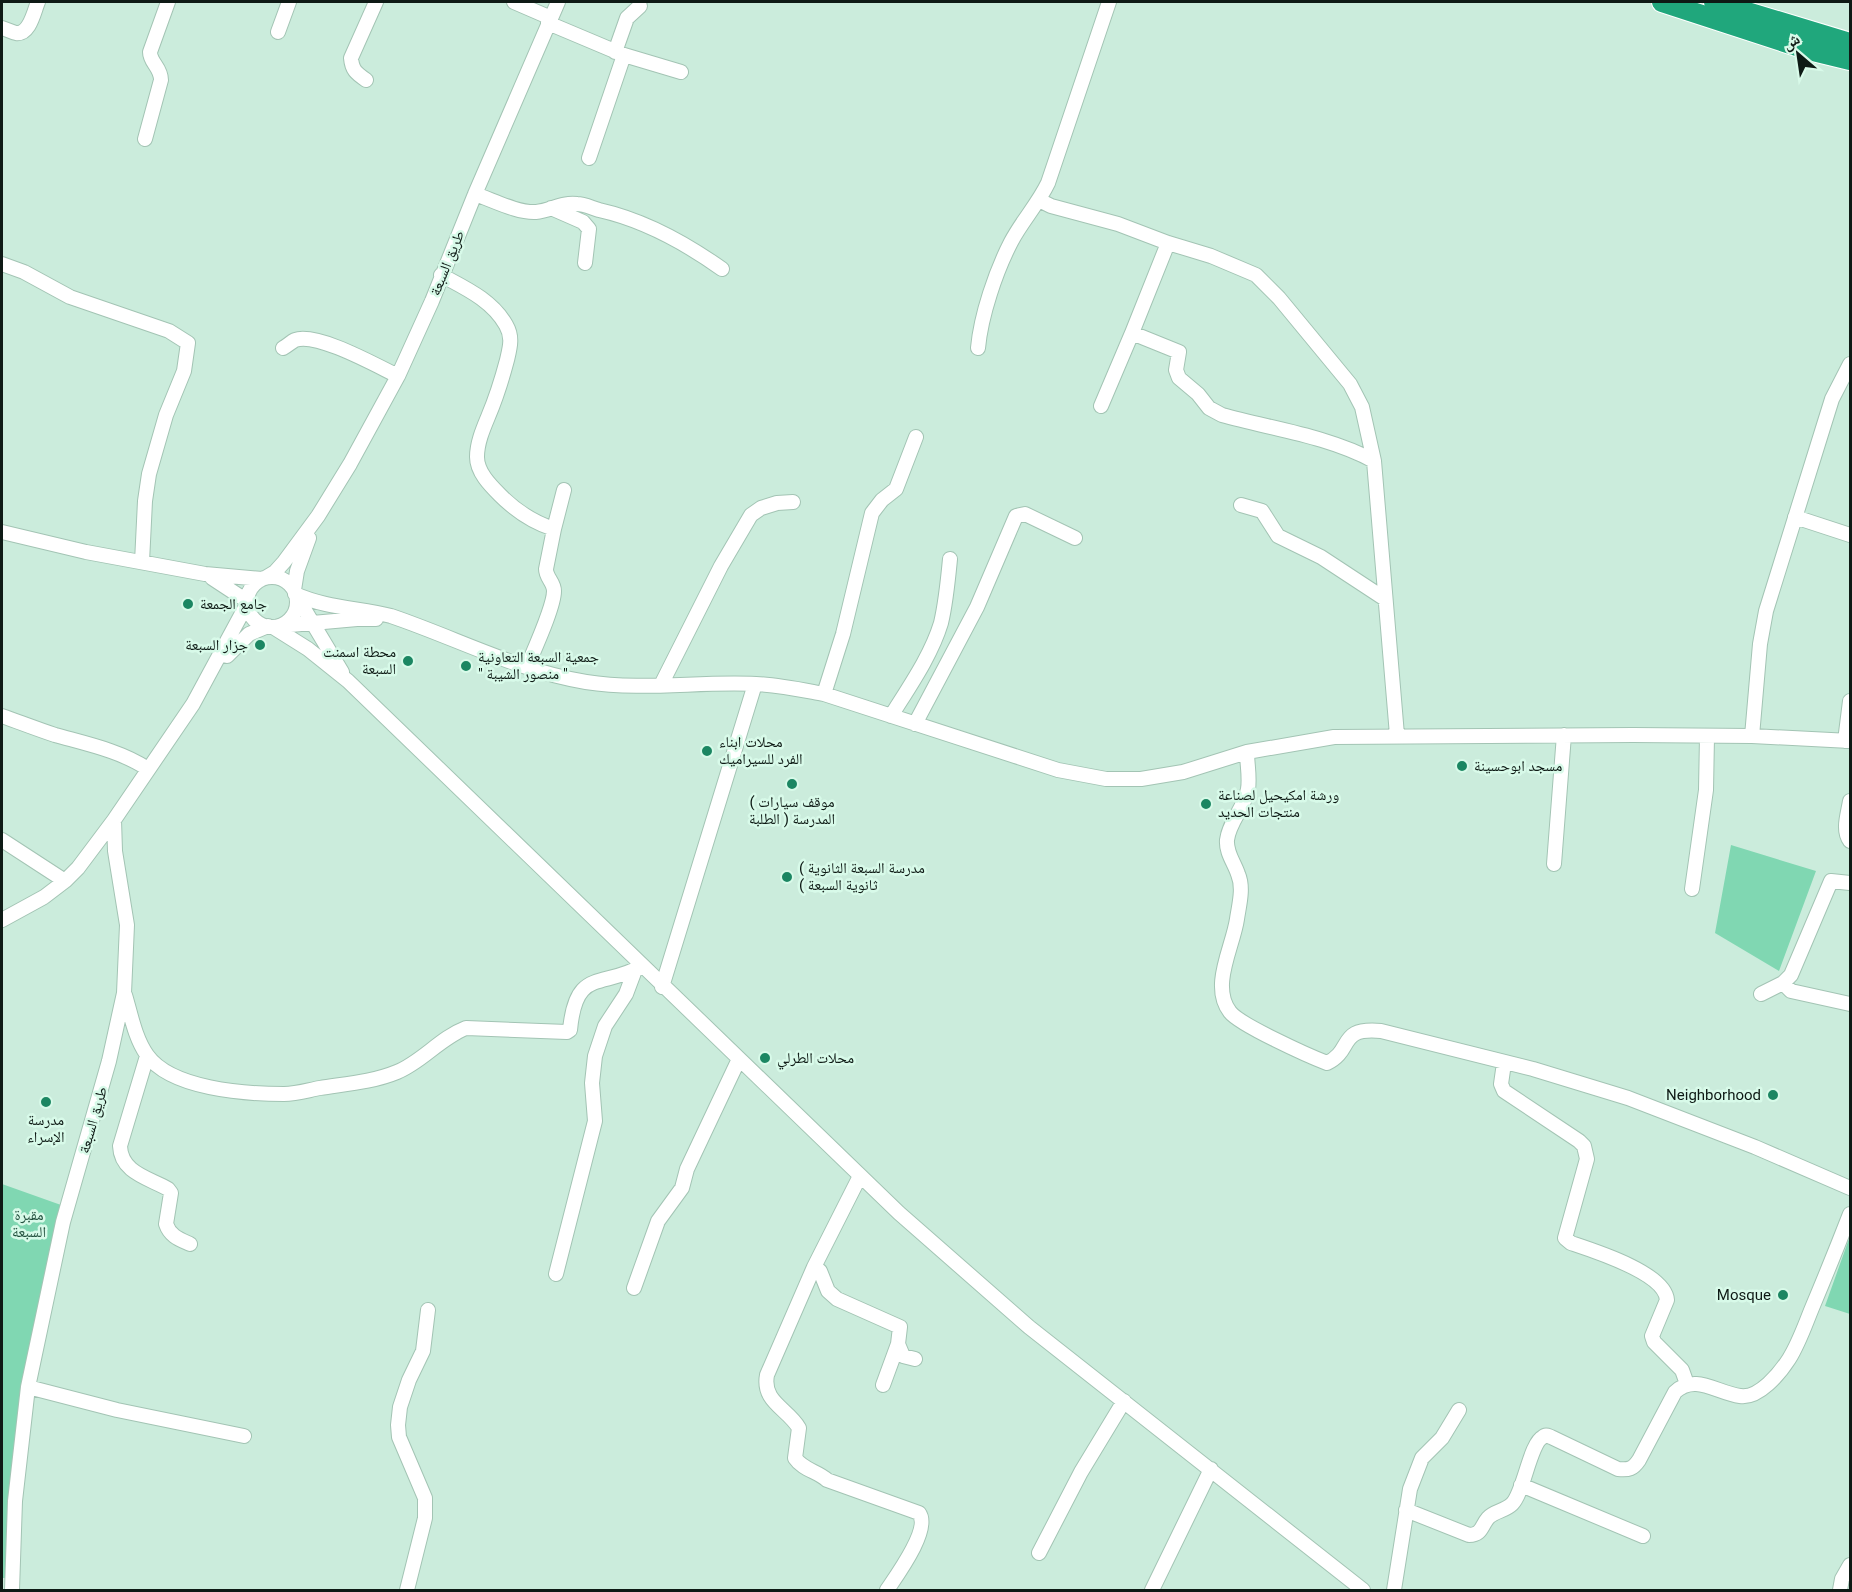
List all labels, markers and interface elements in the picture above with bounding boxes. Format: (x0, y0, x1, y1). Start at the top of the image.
north arrow (1768, 24, 1828, 84)
text: ش (1779, 29, 1803, 54)
street label: طريق السبعة (426, 228, 469, 299)
place label: جامع الجمعة (200, 595, 267, 614)
marker: جامع الجمعة (181, 597, 195, 611)
place label: جزار السبعة (185, 636, 248, 654)
marker: جزار السبعة (253, 638, 267, 652)
place label: محطة اسمنت السبعة (323, 643, 396, 678)
place label: جمعية السبعة التعاونية " منصور الشيبة " (478, 648, 600, 683)
marker: محطة اسمنت السبعة (401, 654, 415, 668)
marker: جمعية السبعة التعاونية " منصور الشيبة " (459, 659, 473, 673)
place label: محلات ابناء الفرد للسيراميك (719, 733, 803, 768)
marker: محلات ابناء الفرد للسيراميك (700, 744, 714, 758)
place label: مسجد ابوحسينة (1474, 757, 1563, 775)
marker: مسجد ابوحسينة (1455, 759, 1469, 773)
marker: ( موقف سيارات المدرسة ( الطلبة (785, 777, 799, 791)
place label: ورشة امكيحيل لصناعة منتجات الحديد (1218, 786, 1339, 821)
place label: ( موقف سيارات المدرسة ( الطلبة (749, 793, 835, 828)
marker: ورشة امكيحيل لصناعة منتجات الحديد (1199, 797, 1213, 811)
place label: ( مدرسة السبعة الثانوية ( ثانوية السبعة (799, 859, 925, 894)
marker: ( مدرسة السبعة الثانوية ( ثانوية السبعة (780, 870, 794, 884)
place label: محلات الطرلي (777, 1049, 854, 1070)
marker: محلات الطرلي (758, 1051, 772, 1065)
street label: طريق السبعة (75, 1084, 112, 1156)
place label: Neighborhood (1666, 1086, 1761, 1104)
marker: Neighborhood (1766, 1088, 1780, 1102)
marker: مدرسة الإسراء (39, 1095, 53, 1109)
place label: مدرسة الإسراء (27, 1111, 65, 1146)
park label: مقبرة السبعة (12, 1206, 46, 1241)
place label: Mosque (1717, 1286, 1771, 1304)
marker: Mosque (1776, 1288, 1790, 1302)

